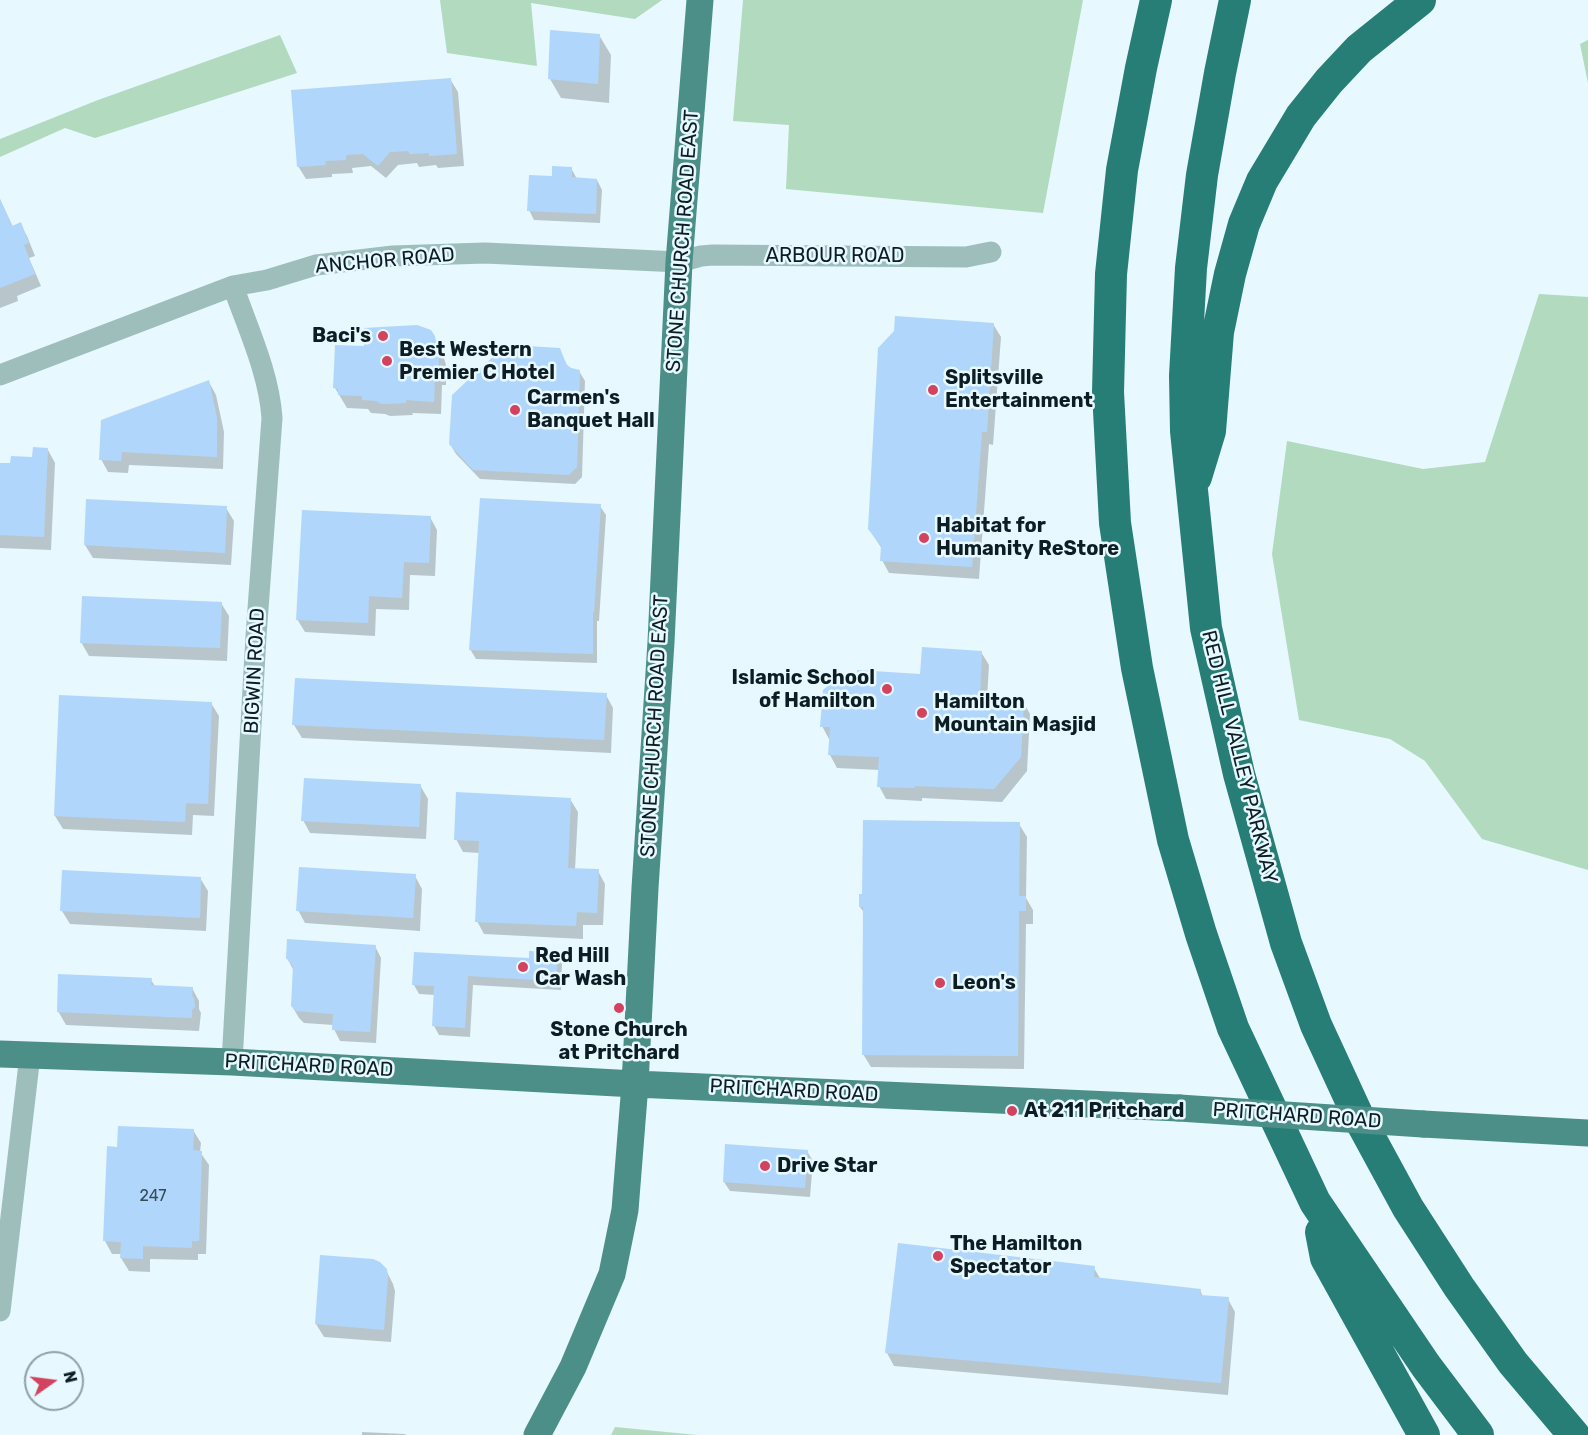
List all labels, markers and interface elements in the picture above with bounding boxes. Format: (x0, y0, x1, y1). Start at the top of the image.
street label: STONE CHURCH ROAD EAST (662, 109, 704, 373)
street label: ANCHOR ROAD (314, 243, 456, 279)
street label: ARBOUR ROAD (766, 244, 904, 268)
place label: Baci's (312, 324, 371, 348)
marker: Baci's (376, 329, 390, 343)
place label: Best Western Premier C Hotel (399, 338, 555, 385)
marker: Best Western Premier C Hotel (380, 354, 394, 368)
place label: Splitsville Entertainment (945, 366, 1093, 413)
marker: Splitsville Entertainment (926, 383, 940, 397)
place label: Carmen's Banquet Hall (527, 386, 655, 433)
marker: Carmen's Banquet Hall (508, 403, 522, 417)
place label: Habitat for Humanity ReStore (936, 514, 1119, 561)
marker: Habitat for Humanity ReStore (917, 531, 931, 545)
street label: STONE CHURCH ROAD EAST (636, 594, 674, 858)
street label: BIGWIN ROAD (240, 607, 270, 735)
street label: RED HILL VALLEY PARKWAY (1196, 628, 1282, 886)
place label: Islamic School of Hamilton (732, 666, 875, 713)
marker: Islamic School of Hamilton (880, 682, 894, 696)
place label: Hamilton Mountain Masjid (934, 690, 1096, 737)
marker: Hamilton Mountain Masjid (915, 706, 929, 720)
place label: Red Hill Car Wash (535, 944, 626, 991)
marker: Red Hill Car Wash (516, 960, 530, 974)
place label: Leon's (952, 971, 1016, 995)
marker: Leon's (933, 976, 947, 990)
marker: Stone Church at Pritchard (612, 1001, 626, 1015)
place label: Stone Church at Pritchard (550, 1018, 688, 1065)
street label: PRITCHARD ROAD (224, 1050, 394, 1082)
street label: PRITCHARD ROAD (709, 1075, 879, 1107)
street label: PRITCHARD ROAD (1212, 1098, 1382, 1134)
place label: At 211 Pritchard (1024, 1099, 1184, 1123)
marker: At 211 Pritchard (1005, 1104, 1019, 1118)
place label: Drive Star (777, 1154, 877, 1178)
marker: Drive Star (758, 1159, 772, 1173)
house number: 247 (139, 1186, 167, 1206)
place label: The Hamilton Spectator (950, 1232, 1082, 1279)
marker: The Hamilton Spectator (931, 1249, 945, 1263)
north arrow (24, 1351, 84, 1411)
text: N (59, 1369, 81, 1385)

